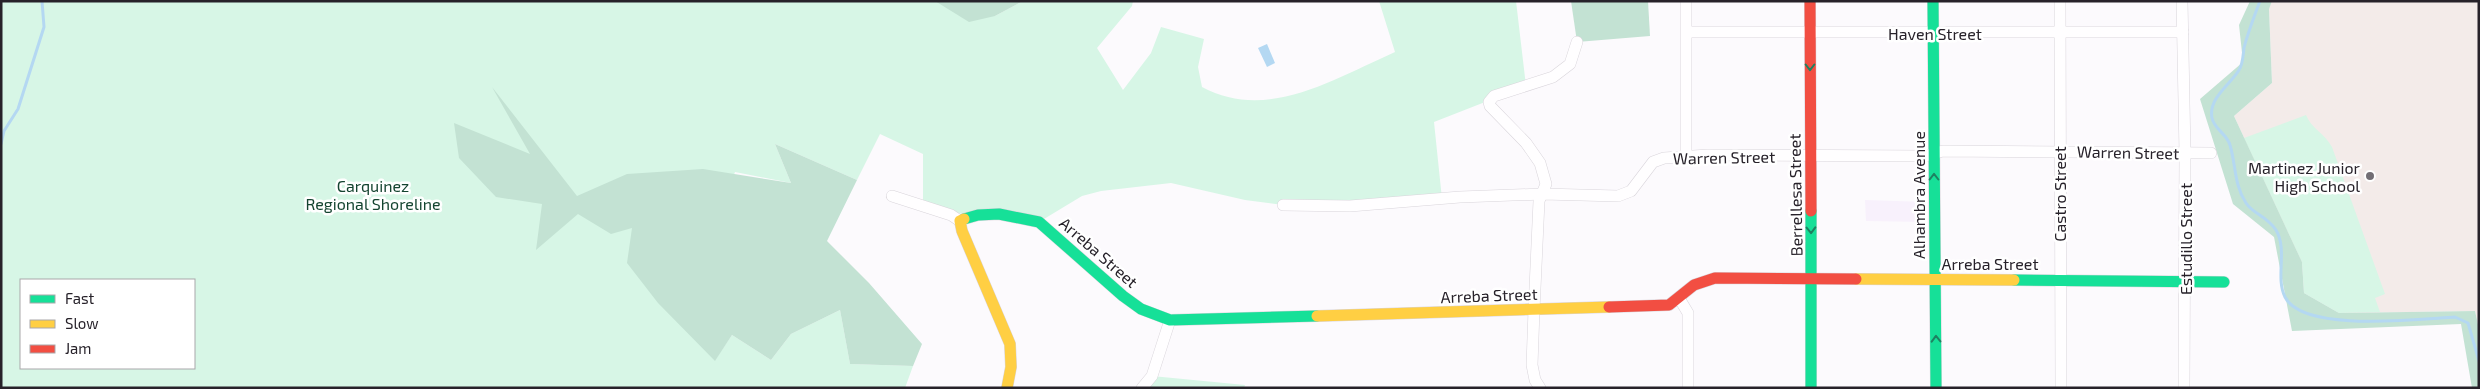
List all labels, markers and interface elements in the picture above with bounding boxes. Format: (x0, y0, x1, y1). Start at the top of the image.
street label: Haven Street (1888, 24, 1982, 43)
one-way arrow (1805, 64, 1815, 72)
street label: Alhambra Avenue (1909, 131, 1928, 259)
street label: Berrellesa Street (1784, 133, 1806, 257)
street label: Warren Street (2077, 142, 2179, 162)
street label: Castro Street (2050, 146, 2069, 242)
street label: Warren Street (1673, 147, 1775, 167)
place label: Martinez Junior High School (2248, 158, 2361, 195)
marker: Martinez Junior High School (2364, 170, 2376, 182)
one-way arrow (1929, 172, 1939, 180)
park label: Carquinez Regional Shoreline (305, 176, 441, 213)
street label: Estudillo Street (2176, 183, 2195, 295)
street label: Arreba Street (1056, 213, 1142, 291)
one-way arrow (1806, 226, 1816, 234)
street label: Arreba Street (1941, 254, 2039, 273)
legend (20, 279, 195, 369)
street label: Arreba Street (1440, 284, 1538, 306)
text: Fast (65, 289, 95, 307)
text: Slow (65, 314, 99, 332)
one-way arrow (1930, 335, 1941, 343)
text: Jam (65, 339, 91, 357)

